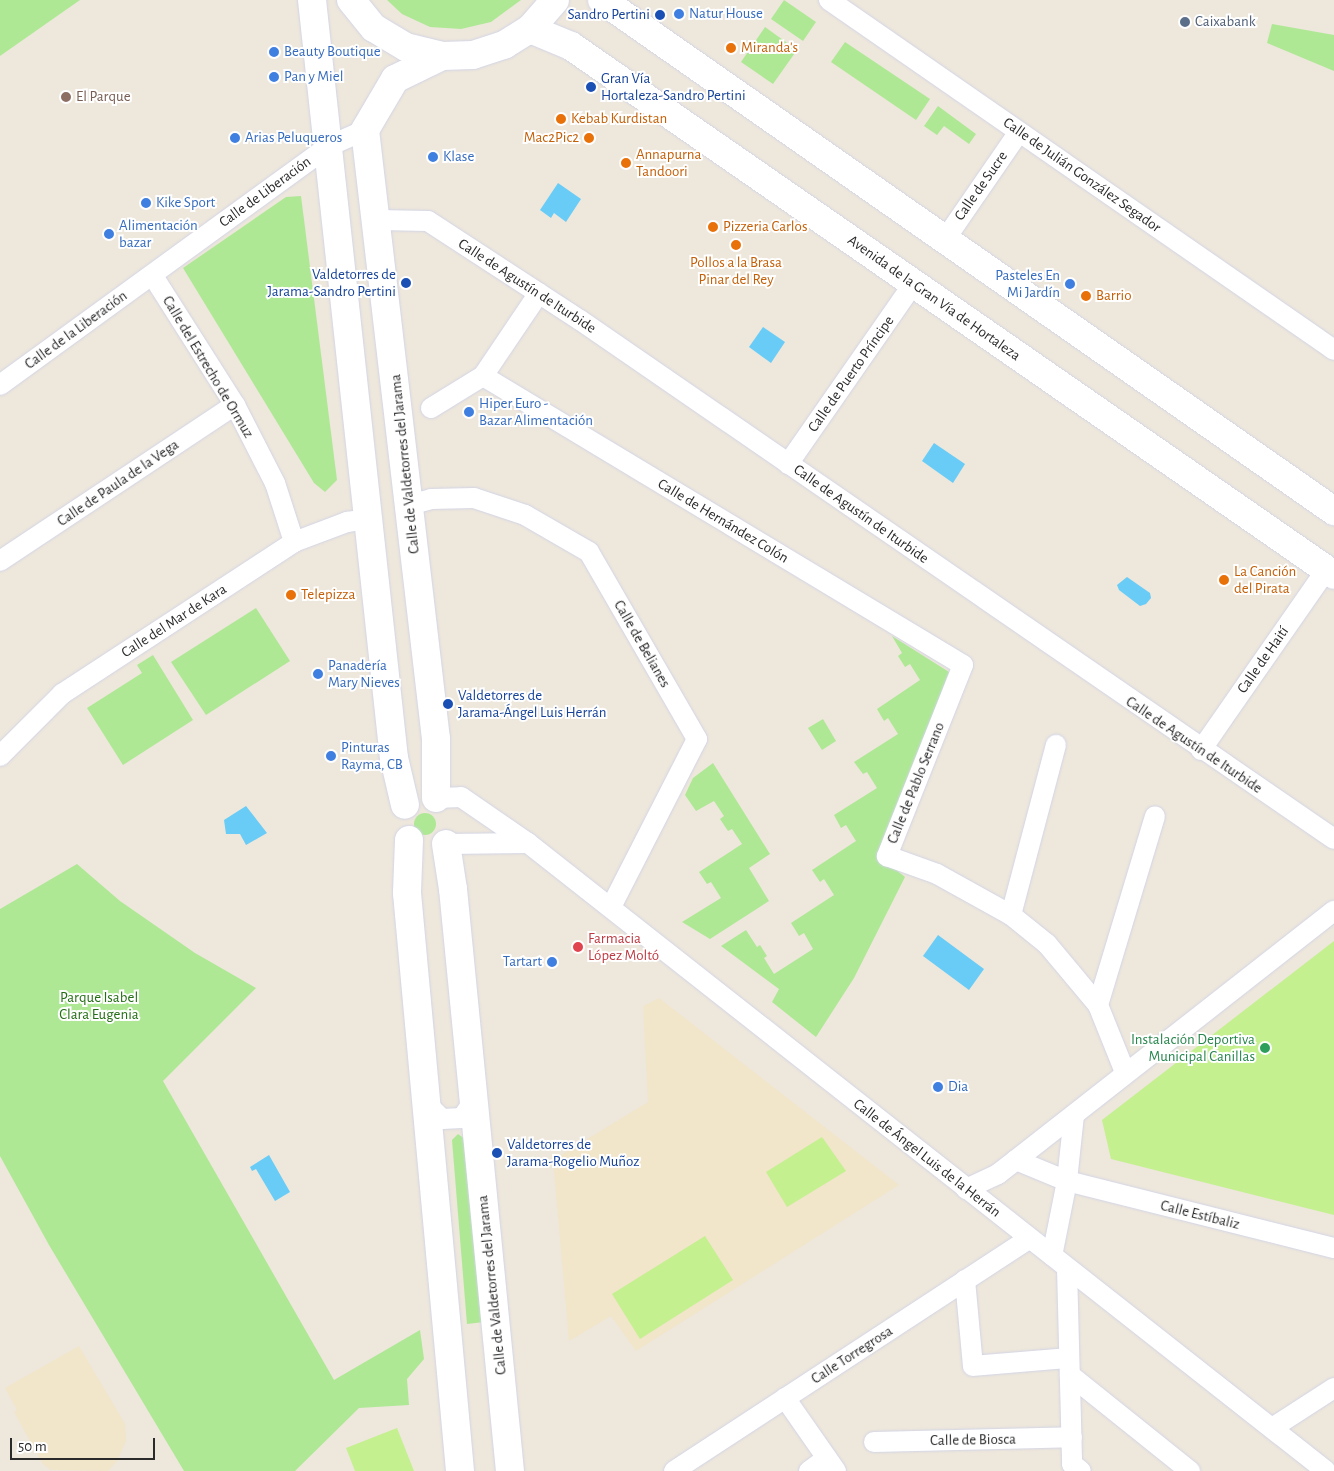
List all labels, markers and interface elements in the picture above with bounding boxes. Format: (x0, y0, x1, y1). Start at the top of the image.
place label: Natur House (689, 5, 763, 23)
place label: Sandro Pertini (568, 6, 650, 24)
marker: Natur House (673, 8, 685, 20)
marker: Sandro Pertini (654, 9, 666, 21)
place label: Caixabank (1195, 13, 1256, 31)
marker: Caixabank (1179, 16, 1191, 28)
place label: Miranda's (741, 39, 798, 57)
marker: Miranda's (725, 42, 737, 54)
place label: Beauty Boutique (284, 43, 381, 61)
marker: Beauty Boutique (268, 46, 280, 58)
place label: Pan y Miel (284, 68, 343, 86)
place label: Gran Vía Hortaleza-Sandro Pertini (601, 69, 746, 104)
marker: Pan y Miel (268, 71, 280, 83)
marker: Gran Vía Hortaleza-Sandro Pertini (585, 81, 597, 93)
place label: El Parque (76, 88, 131, 106)
marker: El Parque (60, 91, 72, 103)
place label: Kebab Kurdistan (571, 110, 667, 128)
marker: Kebab Kurdistan (555, 113, 567, 125)
street label: Calle de Julián González Segador (1000, 114, 1164, 236)
place label: Arias Peluqueros (245, 129, 342, 147)
place label: Mac2Pic2 (524, 129, 579, 147)
marker: Arias Peluqueros (229, 132, 241, 144)
marker: Mac2Pic2 (583, 132, 595, 144)
place label: Annapurna Tandoori (636, 145, 701, 180)
place label: Klase (443, 148, 474, 166)
street label: Calle de Sucre (950, 148, 1012, 224)
marker: Klase (427, 151, 439, 163)
street label: Calle de Liberación (216, 153, 314, 231)
marker: Annapurna Tandoori (620, 157, 632, 169)
place label: Kike Sport (156, 194, 215, 212)
marker: Kike Sport (140, 197, 152, 209)
place label: Alimentación bazar (119, 216, 198, 251)
place label: Pizzeria Carlos (723, 218, 807, 236)
marker: Pizzeria Carlos (707, 221, 719, 233)
marker: Alimentación bazar (103, 228, 115, 240)
street label: Avenida de la Gran Vía de Hortaleza (844, 231, 1024, 365)
street label: Calle de Agustín de Iturbide (455, 235, 599, 337)
marker: Pollos a la Brasa Pinar del Rey (730, 239, 742, 251)
place label: Pollos a la Brasa Pinar del Rey (690, 253, 782, 288)
place label: Valdetorres de Jarama-Sandro Pertini (267, 265, 396, 300)
place label: Pasteles En Mi Jardín (995, 266, 1060, 301)
marker: Valdetorres de Jarama-Sandro Pertini (400, 277, 412, 289)
marker: Pasteles En Mi Jardín (1064, 278, 1076, 290)
street label: Calle de la Liberación (21, 287, 131, 373)
place label: Barrio (1096, 287, 1132, 305)
marker: Barrio (1080, 290, 1092, 302)
street label: Calle del Estrecho de Ormuz (158, 293, 258, 441)
street label: Calle de Puerto Príncipe (804, 312, 898, 436)
street label: Calle de Valdetorres del Jarama (387, 373, 423, 555)
place label: Hiper Euro - Bazar Alimentación (479, 394, 593, 429)
marker: Hiper Euro - Bazar Alimentación (463, 406, 475, 418)
street label: Calle de Paula de la Vega (54, 436, 182, 530)
street label: Calle de Agustín de Iturbide (790, 461, 932, 567)
street label: Calle de Hernández Colón (654, 475, 792, 567)
place label: La Canción del Pirata (1234, 562, 1296, 597)
marker: La Canción del Pirata (1218, 574, 1230, 586)
street label: Calle del Mar de Kara (118, 580, 230, 662)
place label: Telepizza (301, 586, 355, 604)
marker: Telepizza (285, 589, 297, 601)
street label: Calle de Belianes (610, 597, 674, 691)
street label: Calle de Haití (1233, 623, 1293, 697)
place label: Panadería Mary Nieves (328, 656, 400, 691)
marker: Panadería Mary Nieves (312, 668, 324, 680)
place label: Valdetorres de Jarama-Ángel Luis Herrán (458, 686, 607, 721)
street label: Calle de Agustín de Iturbide (1122, 693, 1266, 797)
marker: Valdetorres de Jarama-Ángel Luis Herrán (442, 698, 454, 710)
street label: Calle de Pablo Serrano (883, 720, 949, 846)
place label: Pinturas Rayma, CB (341, 738, 403, 773)
marker: Pinturas Rayma, CB (325, 750, 337, 762)
place label: Farmacia López Moltó (588, 929, 659, 964)
marker: Farmacia López Moltó (572, 941, 584, 953)
place label: Tartart (503, 953, 542, 971)
marker: Tartart (546, 956, 558, 968)
park label: Parque Isabel Clara Eugenia (59, 988, 139, 1023)
place label: Instalación Deportiva Municipal Canillas (1131, 1030, 1255, 1065)
marker: Instalación Deportiva Municipal Canillas (1259, 1042, 1271, 1054)
place label: Dia (948, 1078, 968, 1096)
marker: Dia (932, 1081, 944, 1093)
street label: Calle de Ángel Luis de la Herrán (850, 1095, 1004, 1221)
place label: Valdetorres de Jarama-Rogelio Muñoz (507, 1135, 639, 1170)
marker: Valdetorres de Jarama-Rogelio Muñoz (491, 1147, 503, 1159)
street label: Calle de Valdetorres del Jarama (474, 1194, 510, 1376)
street label: Calle Estíbaliz (1159, 1196, 1241, 1234)
street label: Calle Torregrosa (808, 1322, 896, 1388)
scale bar (12, 1428, 158, 1460)
street label: Calle de Biosca (930, 1430, 1016, 1450)
text: 50 m (18, 1439, 47, 1454)

